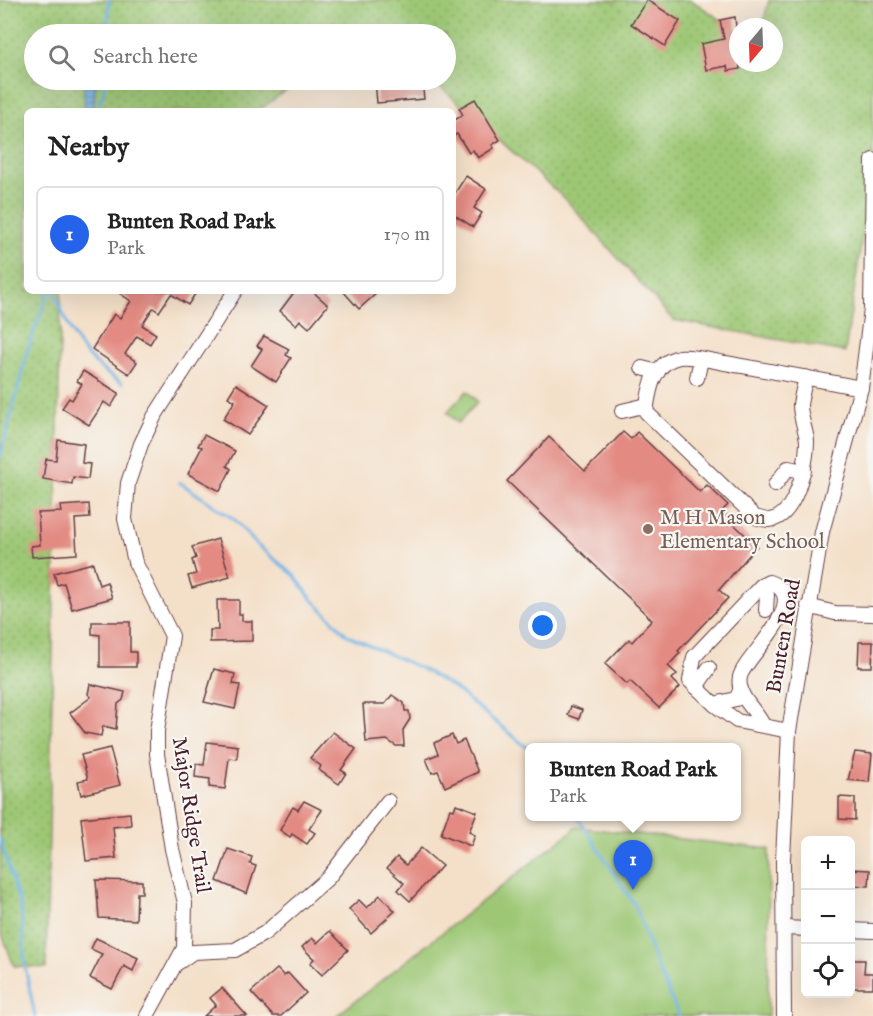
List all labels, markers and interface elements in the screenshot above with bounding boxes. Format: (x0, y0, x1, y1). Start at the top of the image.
north arrow (729, 18, 783, 72)
search box (24, 24, 456, 90)
icon: search (45, 41, 78, 74)
text: Search here (93, 43, 198, 71)
text: Nearby (48, 131, 129, 164)
text: Bunten Road Park (107, 208, 275, 236)
text: 1 (66, 222, 73, 247)
text: 170 m (384, 222, 430, 247)
text: Park (107, 236, 145, 261)
place label: M H Mason Elementary School (660, 505, 825, 556)
marker: M H Mason Elementary School (641, 522, 655, 536)
street label: Bunten Road (761, 576, 808, 696)
your location (528, 611, 557, 640)
street label: Major Ridge Trail (165, 735, 216, 895)
popup (525, 743, 741, 821)
text: Bunten Road Park (549, 756, 717, 784)
text: Park (549, 784, 587, 809)
map controls (801, 836, 855, 998)
button: + (801, 836, 855, 890)
pin: 1 (614, 840, 652, 890)
button: − (801, 890, 855, 944)
button: locate (801, 944, 855, 998)

